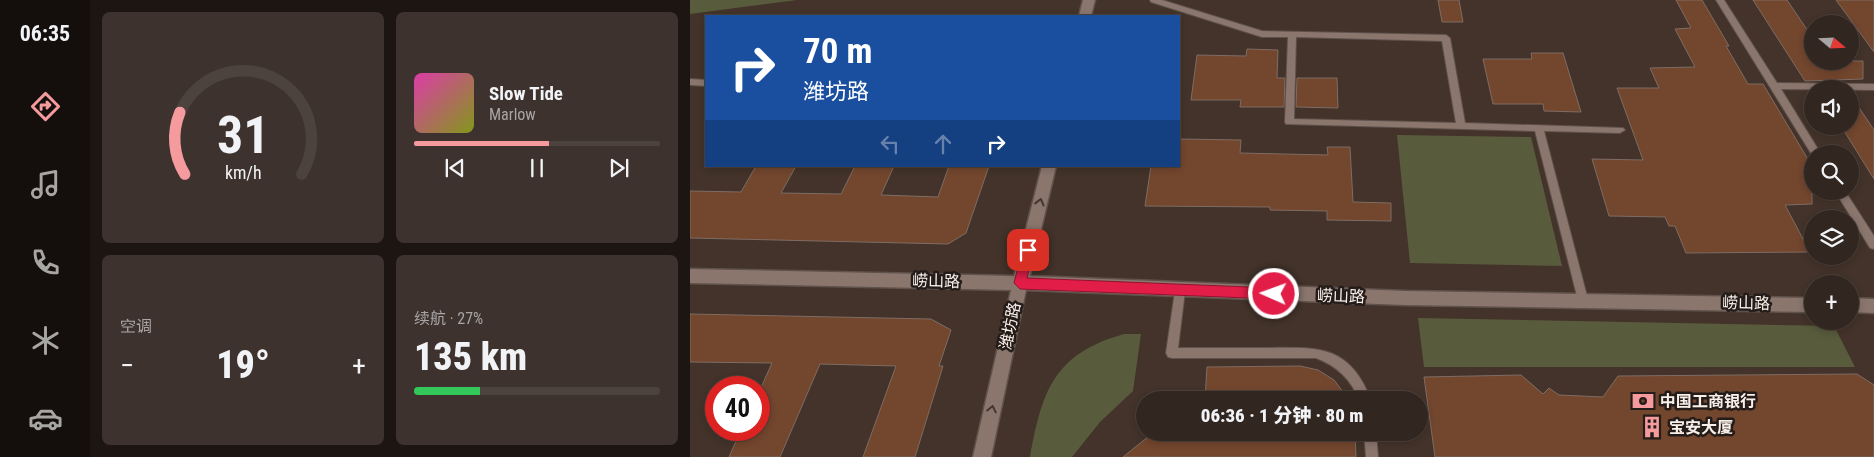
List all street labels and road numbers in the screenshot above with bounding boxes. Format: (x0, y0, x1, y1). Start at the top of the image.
street label: 崂山路 (912, 271, 960, 291)
street label: 崂山路 (1317, 286, 1365, 306)
street label: 崂山路 (1722, 293, 1770, 313)
street label: 潍坊路 (996, 301, 1024, 351)

